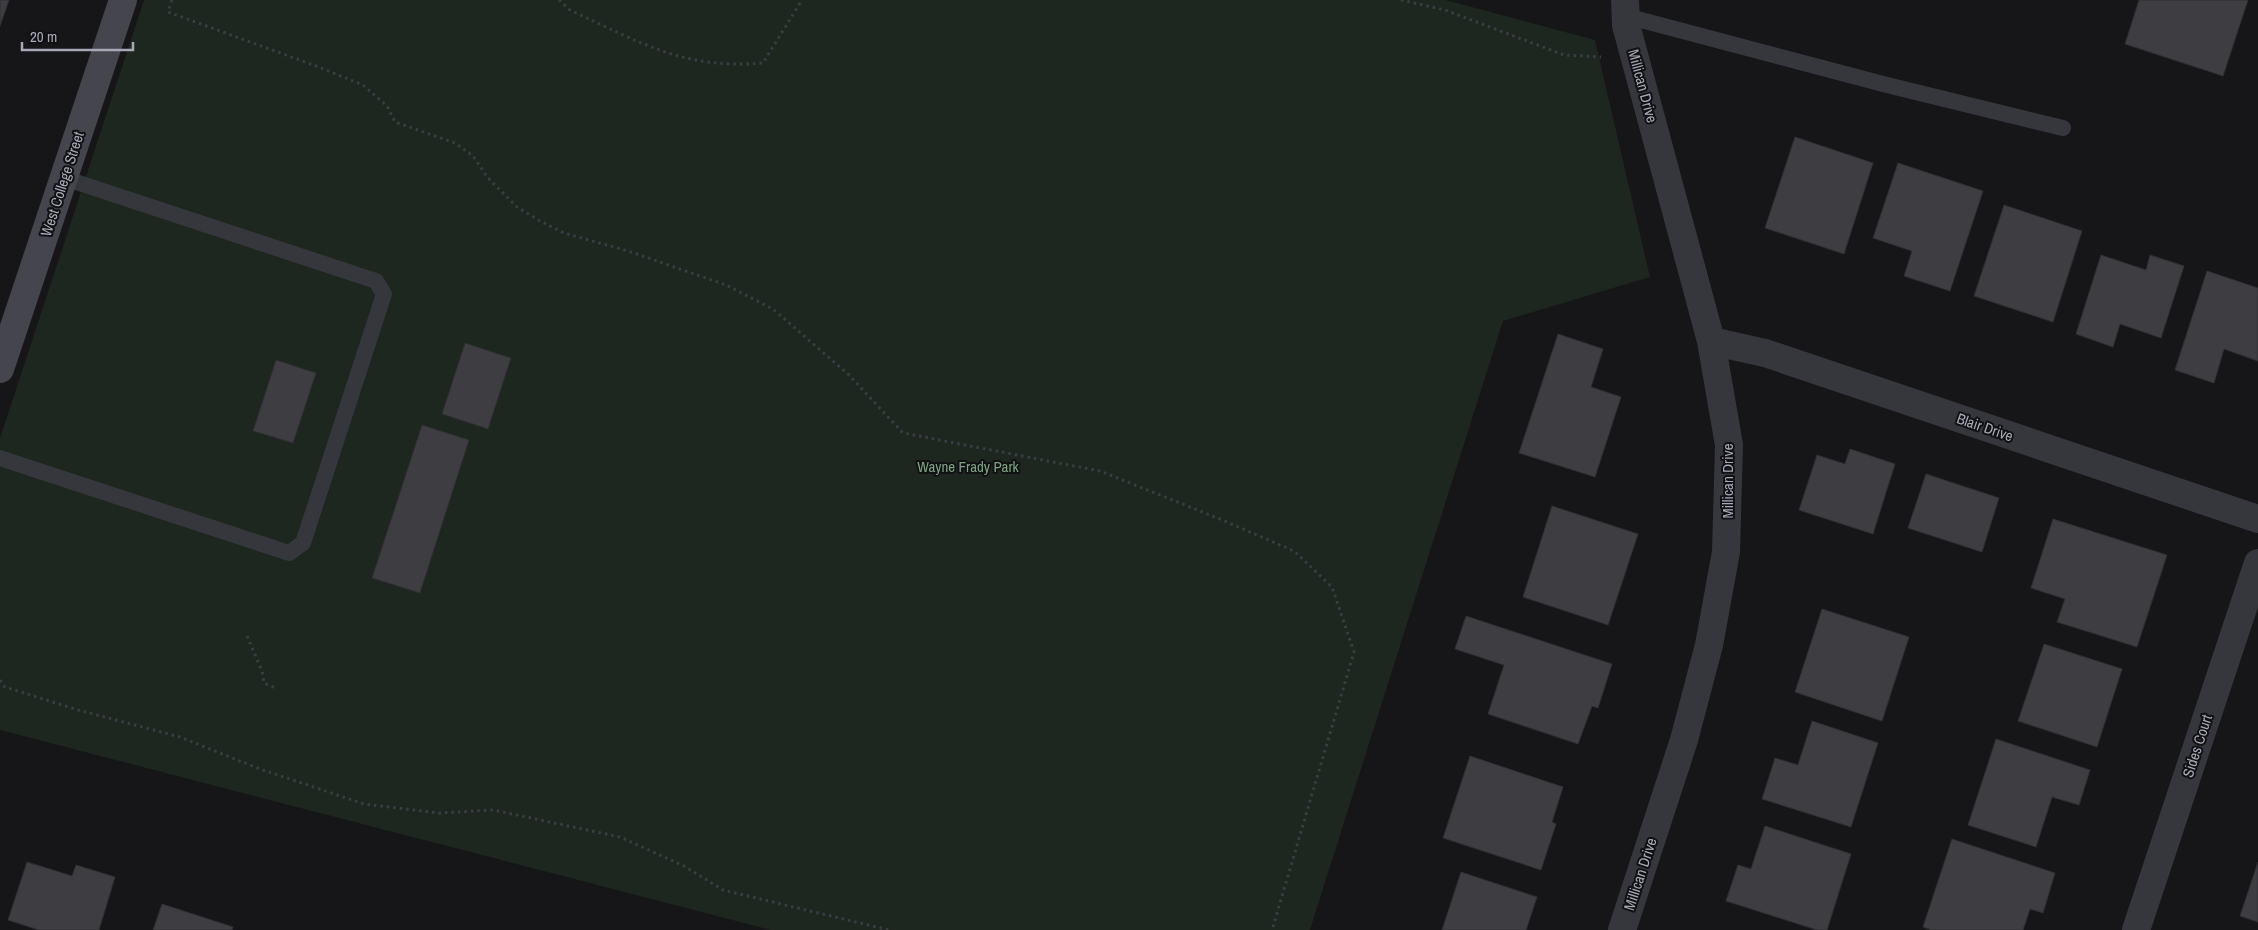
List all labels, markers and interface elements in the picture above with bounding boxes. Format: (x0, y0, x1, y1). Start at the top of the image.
scale bar (22, 20, 134, 52)
text: 20 m (30, 26, 57, 47)
street label: Millican Drive (1623, 47, 1663, 125)
street label: West College Street (35, 128, 89, 239)
street label: Blair Drive (1954, 408, 2016, 446)
street label: Millican Drive (1717, 443, 1738, 519)
park label: Wayne Frady Park (917, 456, 1020, 477)
street label: Sides Court (2177, 711, 2217, 780)
street label: Millican Drive (1618, 835, 1662, 913)

